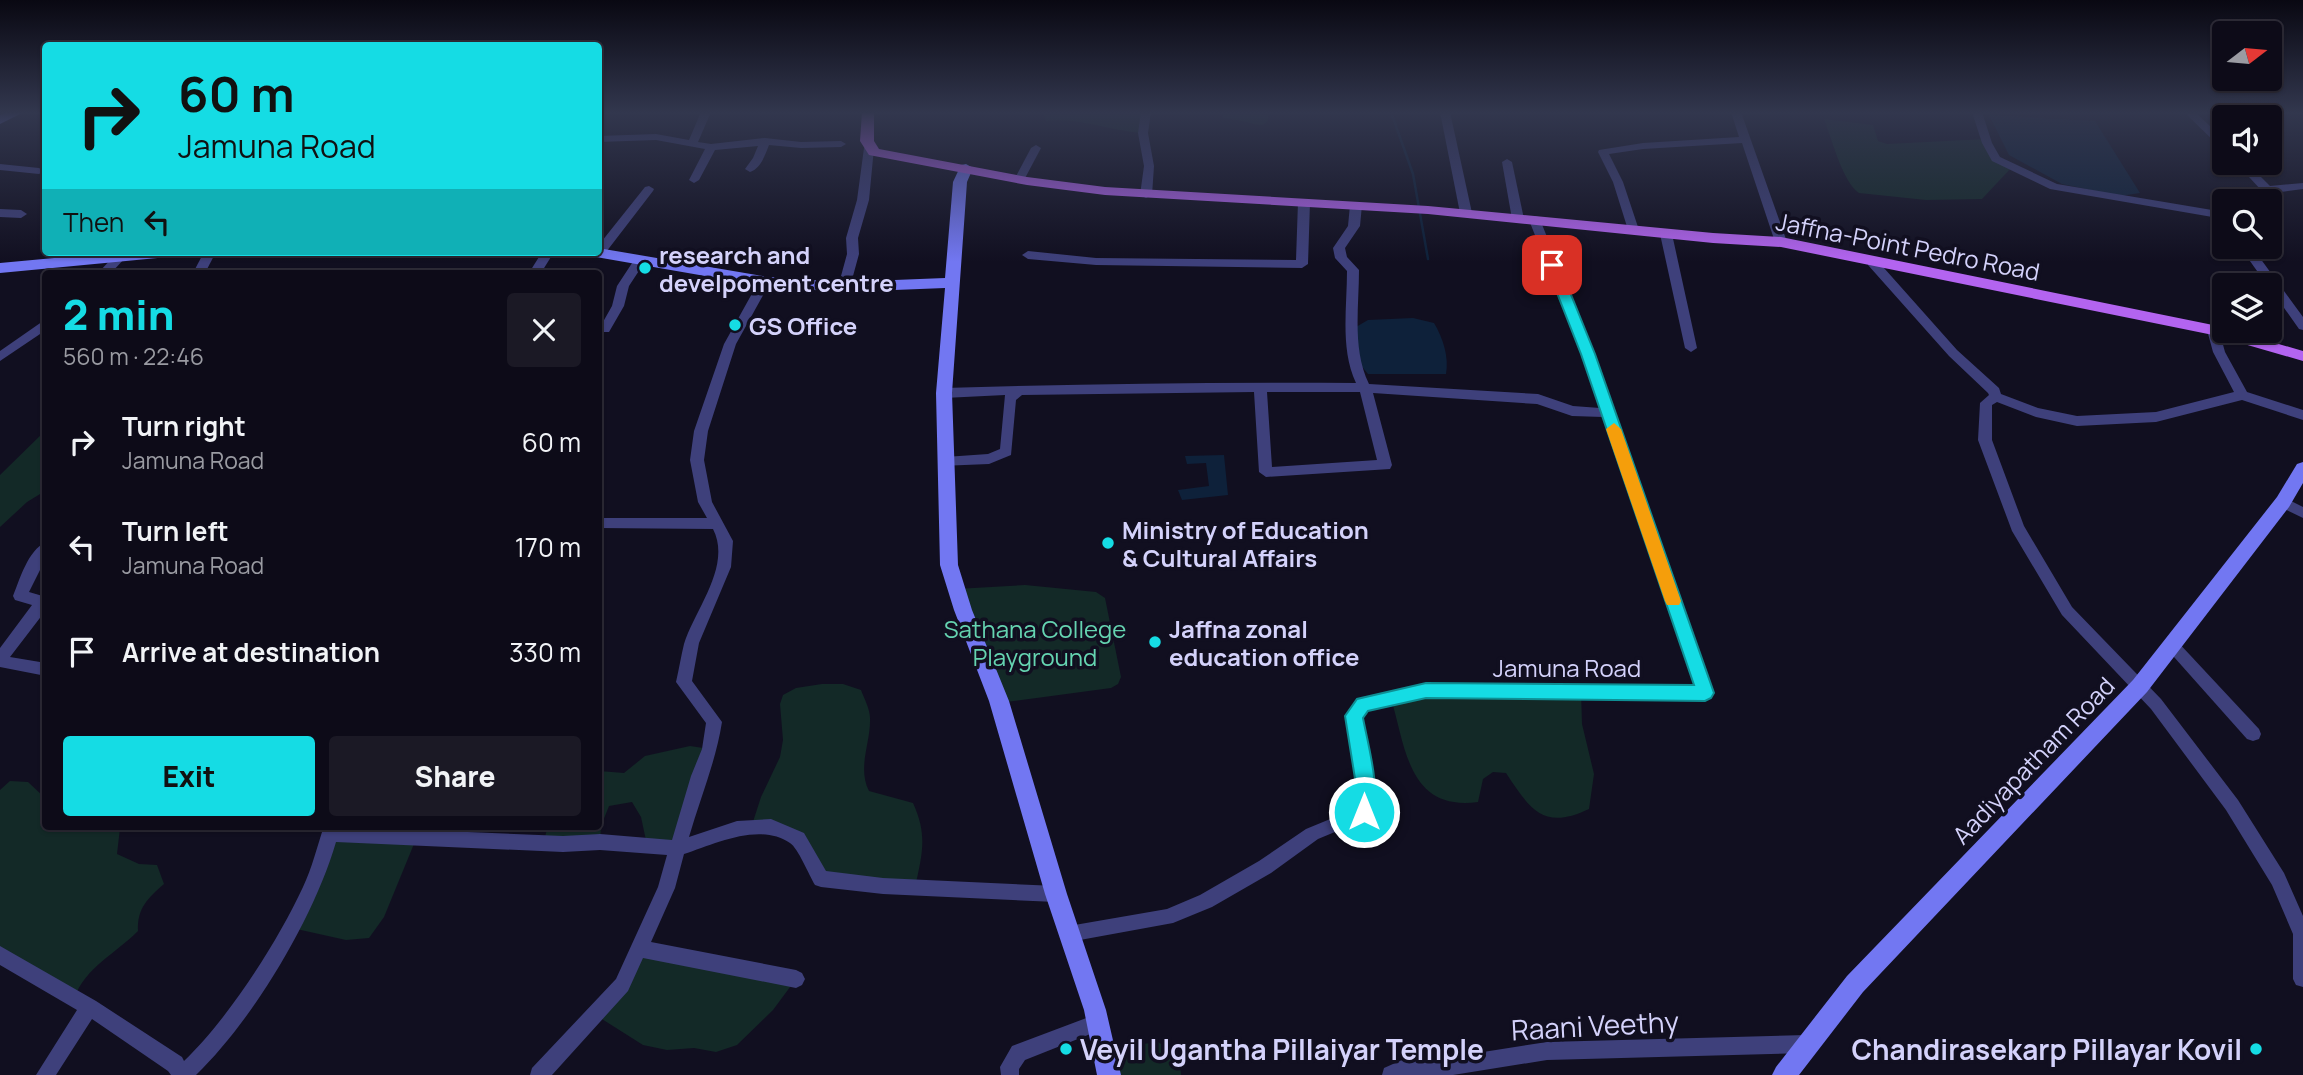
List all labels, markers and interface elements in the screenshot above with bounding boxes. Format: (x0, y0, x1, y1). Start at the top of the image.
north arrow (2212, 21, 2282, 91)
map controls (2212, 21, 2282, 343)
text: 60 m (178, 60, 295, 127)
icon: right (63, 70, 154, 161)
button: sound (2212, 105, 2282, 175)
text: Jamuna Road (178, 124, 376, 168)
button: search (2212, 189, 2282, 259)
icon: left (138, 203, 176, 241)
text: Then (63, 204, 124, 240)
street label: Jaffna-Point Pedro Road (1773, 204, 2043, 288)
pin (1522, 235, 1582, 295)
place label: research and develpoment centre (659, 238, 894, 299)
icon: arrive (1533, 246, 1571, 284)
marker: research and develpoment centre (637, 260, 653, 276)
button: layers (2212, 273, 2282, 343)
text: 2 min (63, 285, 174, 343)
button: close (507, 293, 581, 367)
place label: GS Office (749, 309, 857, 342)
marker: GS Office (727, 317, 743, 333)
text: 560 m · 22:46 (63, 340, 204, 372)
text: Turn right (122, 408, 246, 444)
icon: right (63, 423, 101, 461)
text: 60 m (522, 424, 581, 460)
text: Jamuna Road (122, 444, 264, 476)
text: Turn left (122, 513, 229, 549)
place label: Ministry of Education & Cultural Affairs (1122, 513, 1369, 574)
icon: left (63, 528, 101, 566)
text: 170 m (515, 529, 581, 565)
marker: Ministry of Education & Cultural Affairs (1100, 535, 1116, 551)
text: Jamuna Road (122, 549, 264, 581)
park label: Sathana College Playground (944, 612, 1126, 673)
place label: Jaffna zonal education office (1169, 612, 1359, 673)
icon: arrive (63, 633, 101, 671)
text: Arrive at destination (122, 634, 380, 670)
text: 330 m (509, 634, 581, 670)
marker: Jaffna zonal education office (1147, 634, 1163, 650)
street label: Jamuna Road (1493, 651, 1641, 684)
street label: Aadiyapatham Road (1944, 669, 2122, 851)
button: Exit (63, 736, 315, 816)
button: Share (329, 736, 581, 816)
position arrow (1327, 775, 1401, 849)
street label: Raani Veethy (1510, 1002, 1680, 1048)
place label: Veyil Ugantha Pillaiyar Temple (1080, 1030, 1484, 1068)
place label: Chandirasekarp Pillayar Kovil (1851, 1030, 2242, 1068)
marker: Veyil Ugantha Pillaiyar Temple (1058, 1041, 1074, 1057)
marker: Chandirasekarp Pillayar Kovil (2248, 1041, 2264, 1057)

